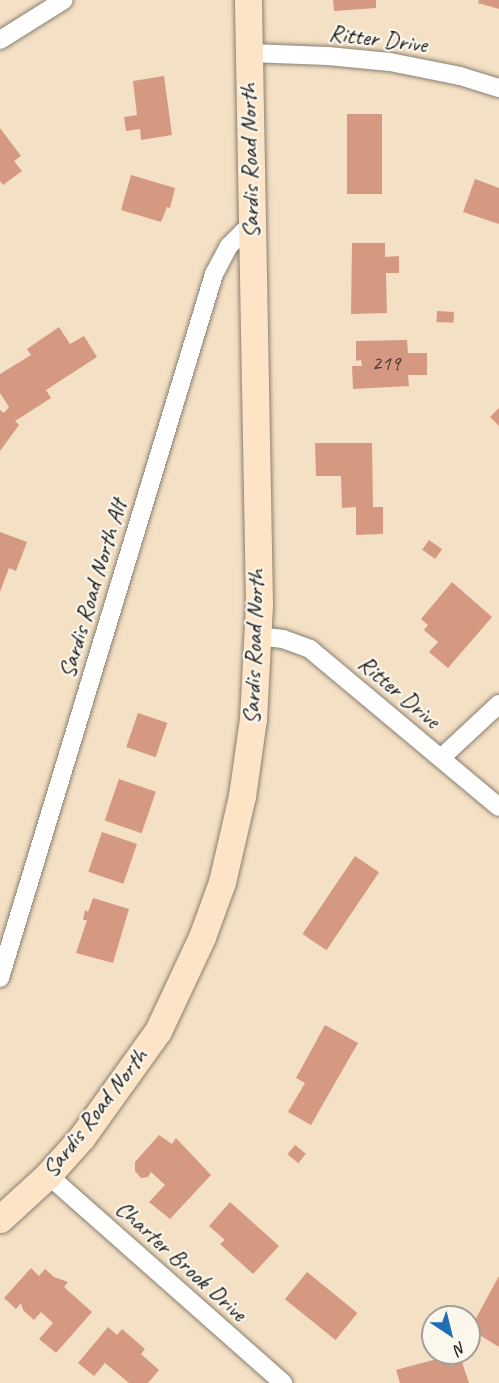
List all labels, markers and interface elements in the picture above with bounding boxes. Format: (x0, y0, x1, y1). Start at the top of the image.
street label: Ritter Drive (327, 19, 429, 59)
street label: Sardis Road North (234, 83, 266, 239)
house number: 219 (372, 350, 400, 376)
street label: Sardis Road North Alt (52, 497, 134, 681)
street label: Sardis Road North (237, 569, 271, 725)
street label: Ritter Drive (352, 649, 446, 735)
street label: Sardis Road North (36, 1043, 154, 1183)
street label: Charter Brook Drive (109, 1194, 253, 1328)
north arrow (421, 1305, 481, 1365)
text: N (450, 1337, 470, 1359)

